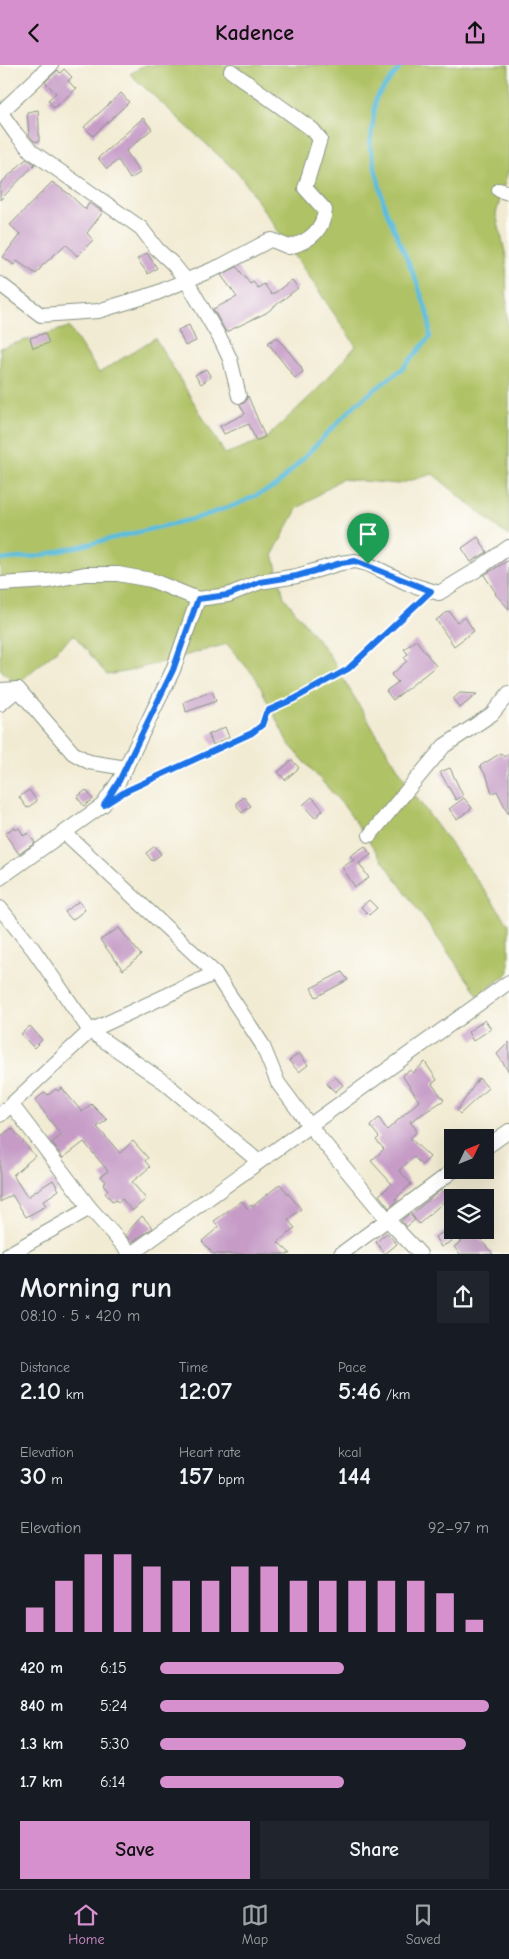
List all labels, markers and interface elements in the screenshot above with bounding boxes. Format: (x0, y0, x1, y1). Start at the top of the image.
icon: back (20, 19, 48, 47)
icon: share (461, 19, 489, 47)
text: Kadence (215, 20, 294, 46)
pin (347, 513, 389, 564)
icon: arrive (354, 520, 382, 548)
north arrow (444, 1129, 494, 1179)
map controls (444, 1129, 494, 1239)
button: layers (444, 1189, 494, 1239)
button: share (437, 1271, 489, 1323)
text: Morning run (20, 1272, 172, 1304)
text: 08:10 · 5 × 420 m (20, 1307, 140, 1325)
text: Distance (20, 1359, 70, 1376)
text: Time (179, 1359, 208, 1376)
text: Pace (338, 1359, 366, 1376)
text: 2.10 (20, 1376, 61, 1405)
text: 12:07 (179, 1376, 232, 1405)
text: 5:46 (338, 1376, 381, 1405)
text: km (61, 1386, 84, 1403)
text: /km (381, 1386, 410, 1403)
text: Elevation (20, 1444, 74, 1461)
text: Heart rate (179, 1444, 241, 1461)
text: kcal (338, 1444, 362, 1461)
text: 30 (20, 1461, 47, 1490)
text: 157 (179, 1461, 213, 1490)
text: 144 (338, 1461, 371, 1490)
text: m (47, 1471, 63, 1488)
text: bpm (213, 1471, 245, 1488)
text: Elevation (20, 1519, 81, 1537)
text: 92–97 m (428, 1519, 489, 1537)
text: 420 m (20, 1659, 63, 1677)
text: 6:15 (100, 1659, 127, 1677)
text: 840 m (20, 1697, 63, 1715)
text: 5:24 (100, 1697, 128, 1715)
text: 1.3 km (20, 1735, 63, 1753)
text: 5:30 (100, 1735, 129, 1753)
text: 1.7 km (20, 1773, 63, 1791)
text: 6:14 (100, 1773, 126, 1791)
button: Save (20, 1821, 250, 1879)
button: Share (260, 1821, 489, 1879)
tab: Home (68, 1901, 104, 1948)
tab: Map (241, 1901, 269, 1948)
tab: Saved (406, 1901, 441, 1948)

